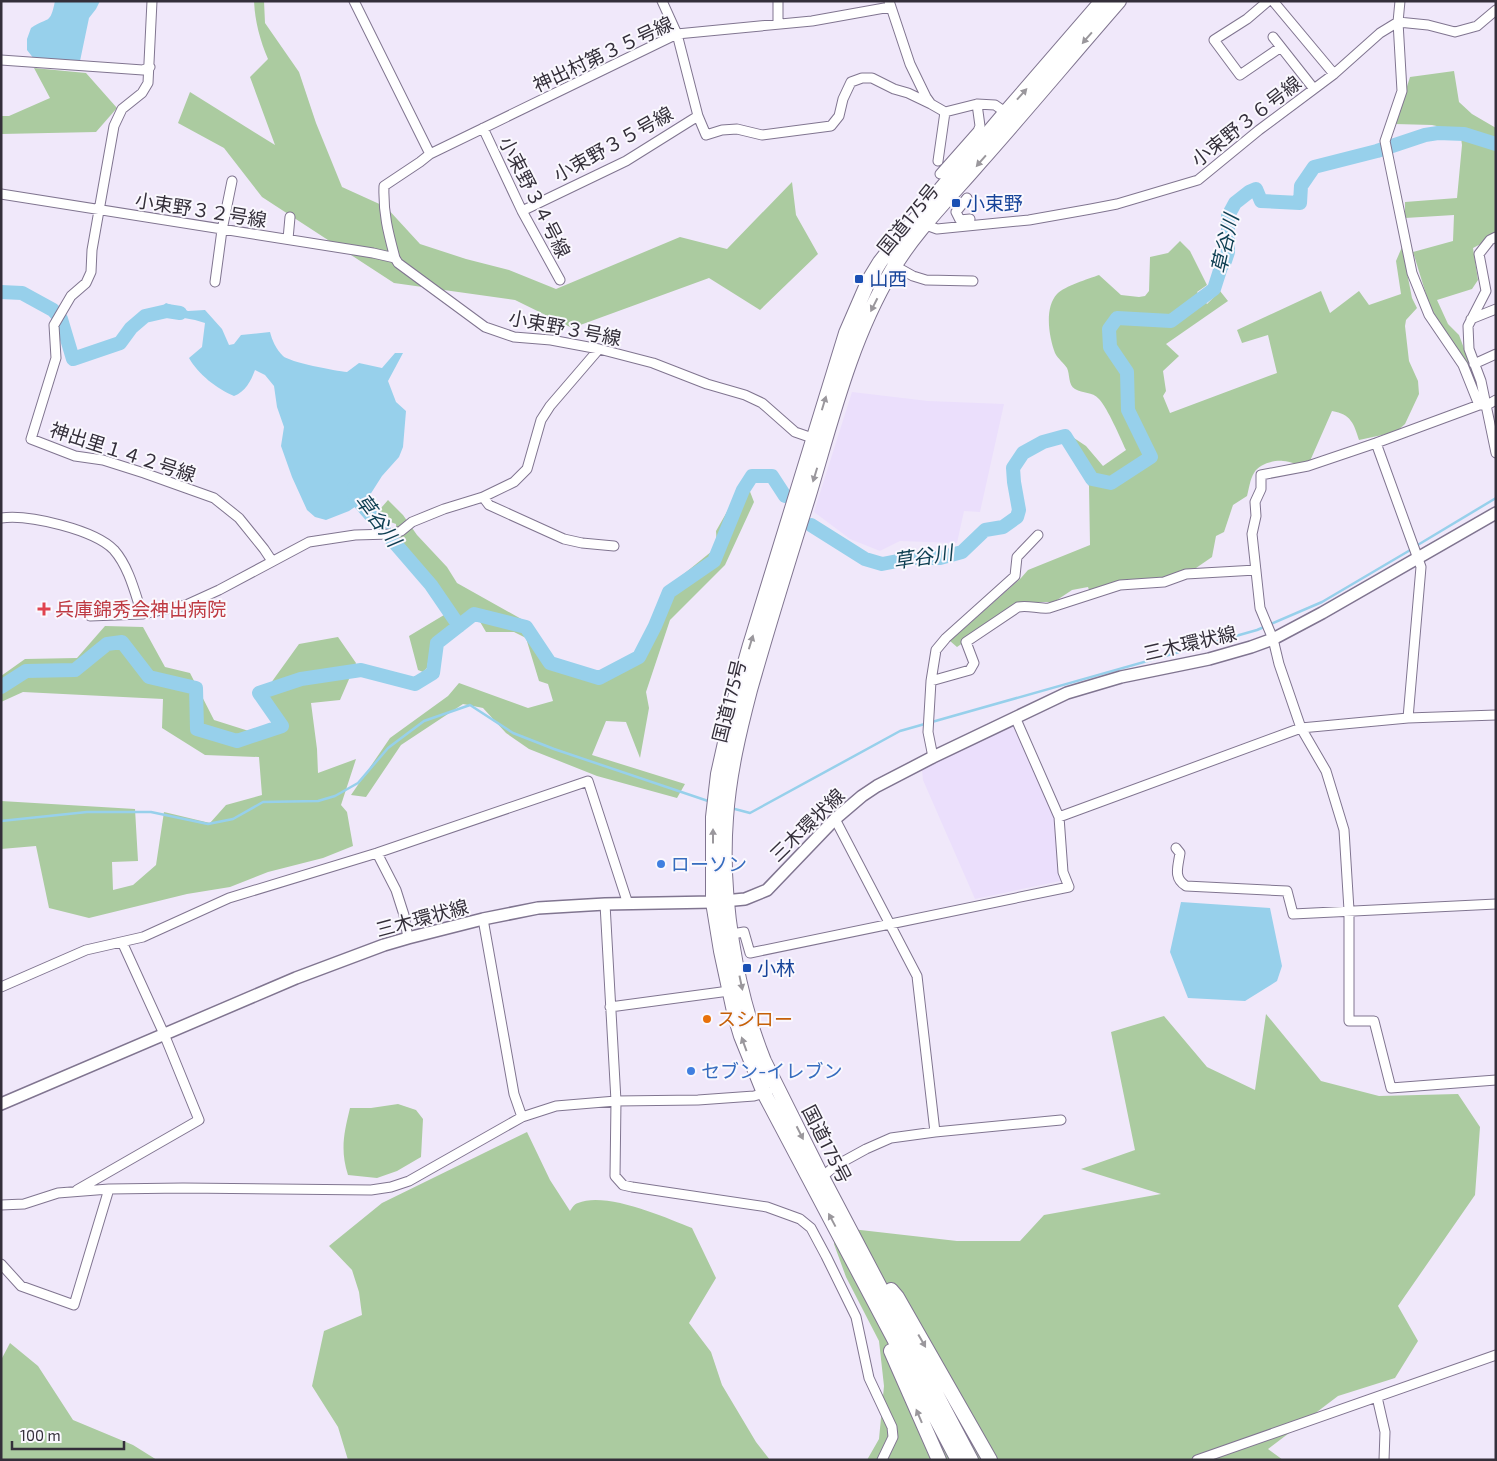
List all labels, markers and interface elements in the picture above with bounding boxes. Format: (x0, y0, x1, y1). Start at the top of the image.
street label: 神出村第３５号線 (529, 11, 677, 96)
one-way arrow (1082, 32, 1093, 44)
street label: 小束野３６号線 (1186, 71, 1305, 171)
one-way arrow (1016, 88, 1028, 100)
street label: 小束野３５号線 (549, 101, 677, 186)
street label: 小束野３４号線 (495, 132, 576, 261)
one-way arrow (975, 155, 987, 167)
street label: 国道175号 (872, 179, 943, 259)
street label: 小束野３２号線 (134, 188, 269, 231)
place label: 小束野 (966, 191, 1023, 214)
marker: 小束野 (950, 197, 962, 209)
water label: 草谷川 (1206, 210, 1243, 276)
place label: 山西 (869, 267, 907, 290)
marker: 山西 (853, 273, 865, 285)
one-way arrow (869, 298, 877, 312)
street label: 小束野３号線 (507, 305, 623, 350)
one-way arrow (821, 396, 829, 411)
street label: 神出里１４２号線 (47, 417, 199, 486)
one-way arrow (811, 467, 819, 482)
water label: 草谷川 (351, 488, 408, 552)
water label: 草谷川 (891, 539, 956, 573)
place label: 兵庫錦秀会神出病院 (55, 597, 226, 620)
marker: 兵庫錦秀会神出病院 (37, 602, 51, 616)
street label: 三木環状線 (1141, 621, 1239, 664)
one-way arrow (748, 635, 756, 650)
street label: 国道175号 (707, 657, 750, 745)
street label: 三木環状線 (764, 783, 849, 866)
one-way arrow (709, 827, 717, 843)
place label: ローソン (671, 852, 747, 875)
marker: ローソン (655, 858, 667, 870)
street label: 三木環状線 (373, 894, 471, 941)
place label: 小林 (757, 956, 795, 979)
marker: 小林 (741, 962, 753, 974)
one-way arrow (737, 975, 745, 991)
place label: スシロー (717, 1007, 793, 1030)
marker: スシロー (701, 1013, 713, 1025)
one-way arrow (740, 1036, 747, 1051)
place label: セブン-イレブン (701, 1059, 843, 1082)
marker: セブン-イレブン (685, 1065, 697, 1077)
street label: 国道175号 (798, 1101, 857, 1187)
one-way arrow (796, 1126, 804, 1141)
one-way arrow (828, 1213, 836, 1227)
one-way arrow (918, 1334, 926, 1349)
one-way arrow (914, 1408, 922, 1423)
scale bar (12, 1418, 125, 1450)
text: 100 m (20, 1426, 61, 1444)

